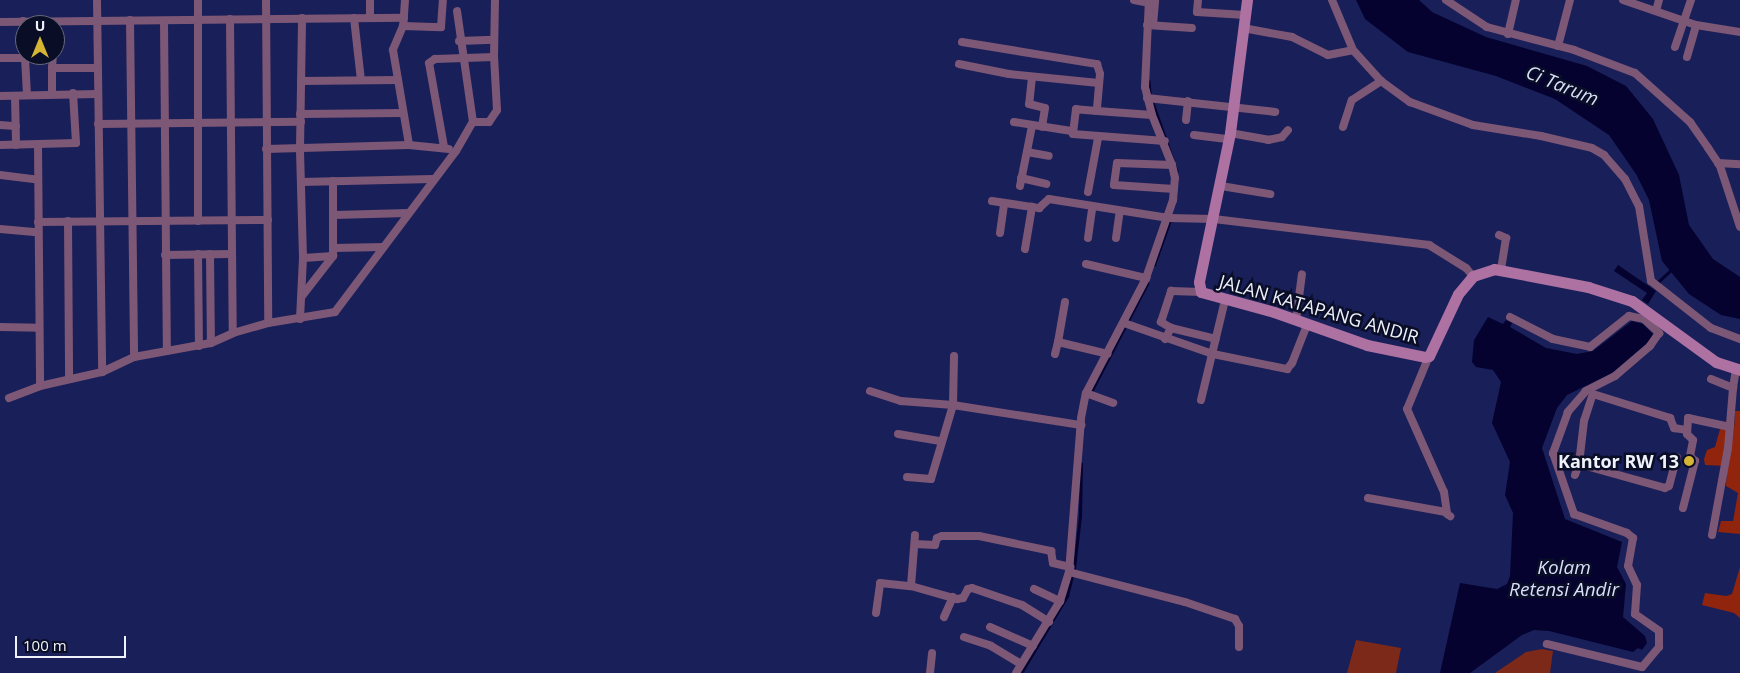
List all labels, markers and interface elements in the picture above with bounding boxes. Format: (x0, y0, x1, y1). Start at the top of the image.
north arrow (15, 15, 65, 65)
text: U (35, 16, 45, 35)
water label: Ci Tarum (1522, 61, 1602, 111)
street label: JALAN KATAPANG ANDIR (1217, 270, 1421, 348)
place label: Kantor RW 13 (1558, 450, 1679, 472)
marker: Kantor RW 13 (1683, 455, 1695, 467)
water label: Kolam Retensi Andir (1509, 557, 1619, 601)
scale bar (18, 626, 129, 658)
text: 100 m (23, 635, 67, 655)

